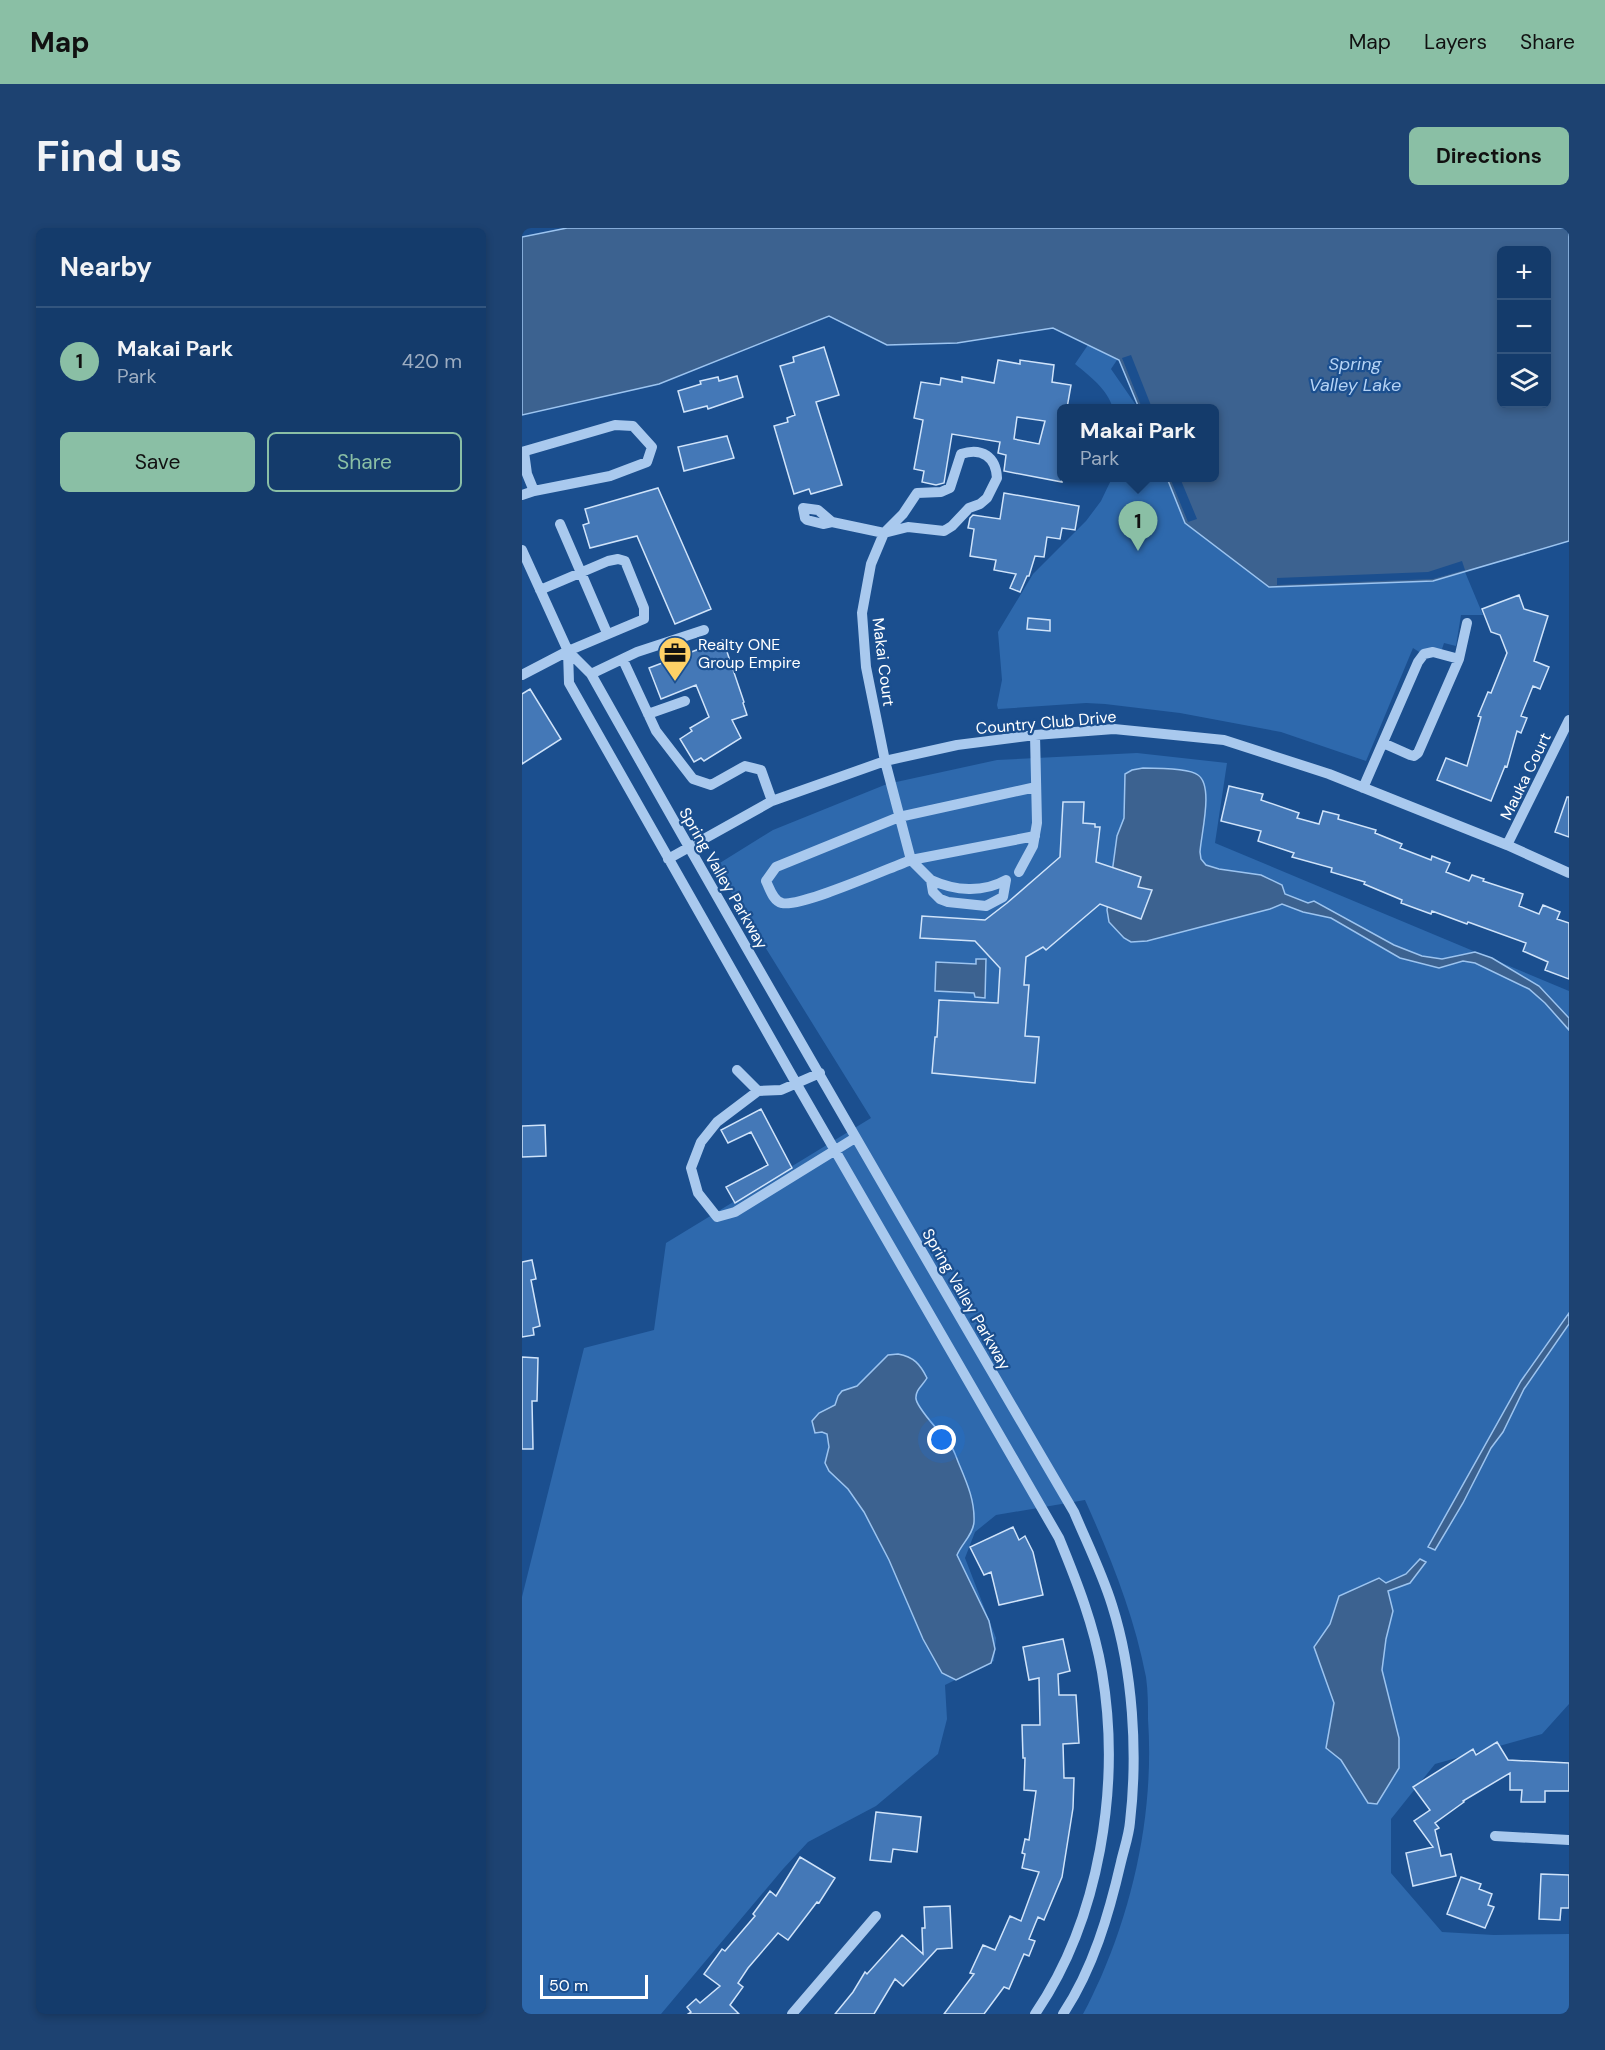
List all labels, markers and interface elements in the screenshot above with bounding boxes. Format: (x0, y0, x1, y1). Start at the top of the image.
text: Map (30, 24, 90, 61)
text: Map (1349, 28, 1391, 56)
text: Layers (1424, 28, 1487, 56)
text: Share (1520, 28, 1575, 56)
button: Directions (1409, 127, 1569, 185)
text: Find us (36, 129, 182, 184)
map controls (1497, 246, 1551, 408)
button: + (1497, 246, 1551, 300)
text: Nearby (60, 250, 152, 284)
button: − (1497, 300, 1551, 354)
text: Makai Park (117, 334, 233, 363)
text: 1 (76, 348, 83, 374)
text: 420 m (402, 348, 462, 374)
water label: Spring Valley Lake (1309, 352, 1401, 397)
button: layers (1497, 354, 1551, 408)
text: Park (117, 363, 157, 389)
popup (1057, 404, 1219, 482)
text: Makai Park (1080, 416, 1196, 445)
button: Save (60, 432, 255, 492)
button: Share (267, 432, 462, 492)
text: Park (1080, 445, 1119, 471)
pin: 1 (1118, 502, 1158, 551)
street label: Makai Court (868, 616, 899, 708)
place label: Realty ONE Group Empire (698, 634, 801, 673)
office icon: Realty ONE Group Empire (657, 635, 693, 682)
street label: Country Club Drive (975, 706, 1117, 739)
street label: Mauka Court (1495, 729, 1556, 823)
street label: Spring Valley Parkway (675, 804, 773, 953)
street label: Spring Valley Parkway (918, 1225, 1016, 1374)
your location (927, 1425, 956, 1454)
scale bar (540, 1972, 648, 2000)
text: 50 m (549, 1975, 588, 1996)

